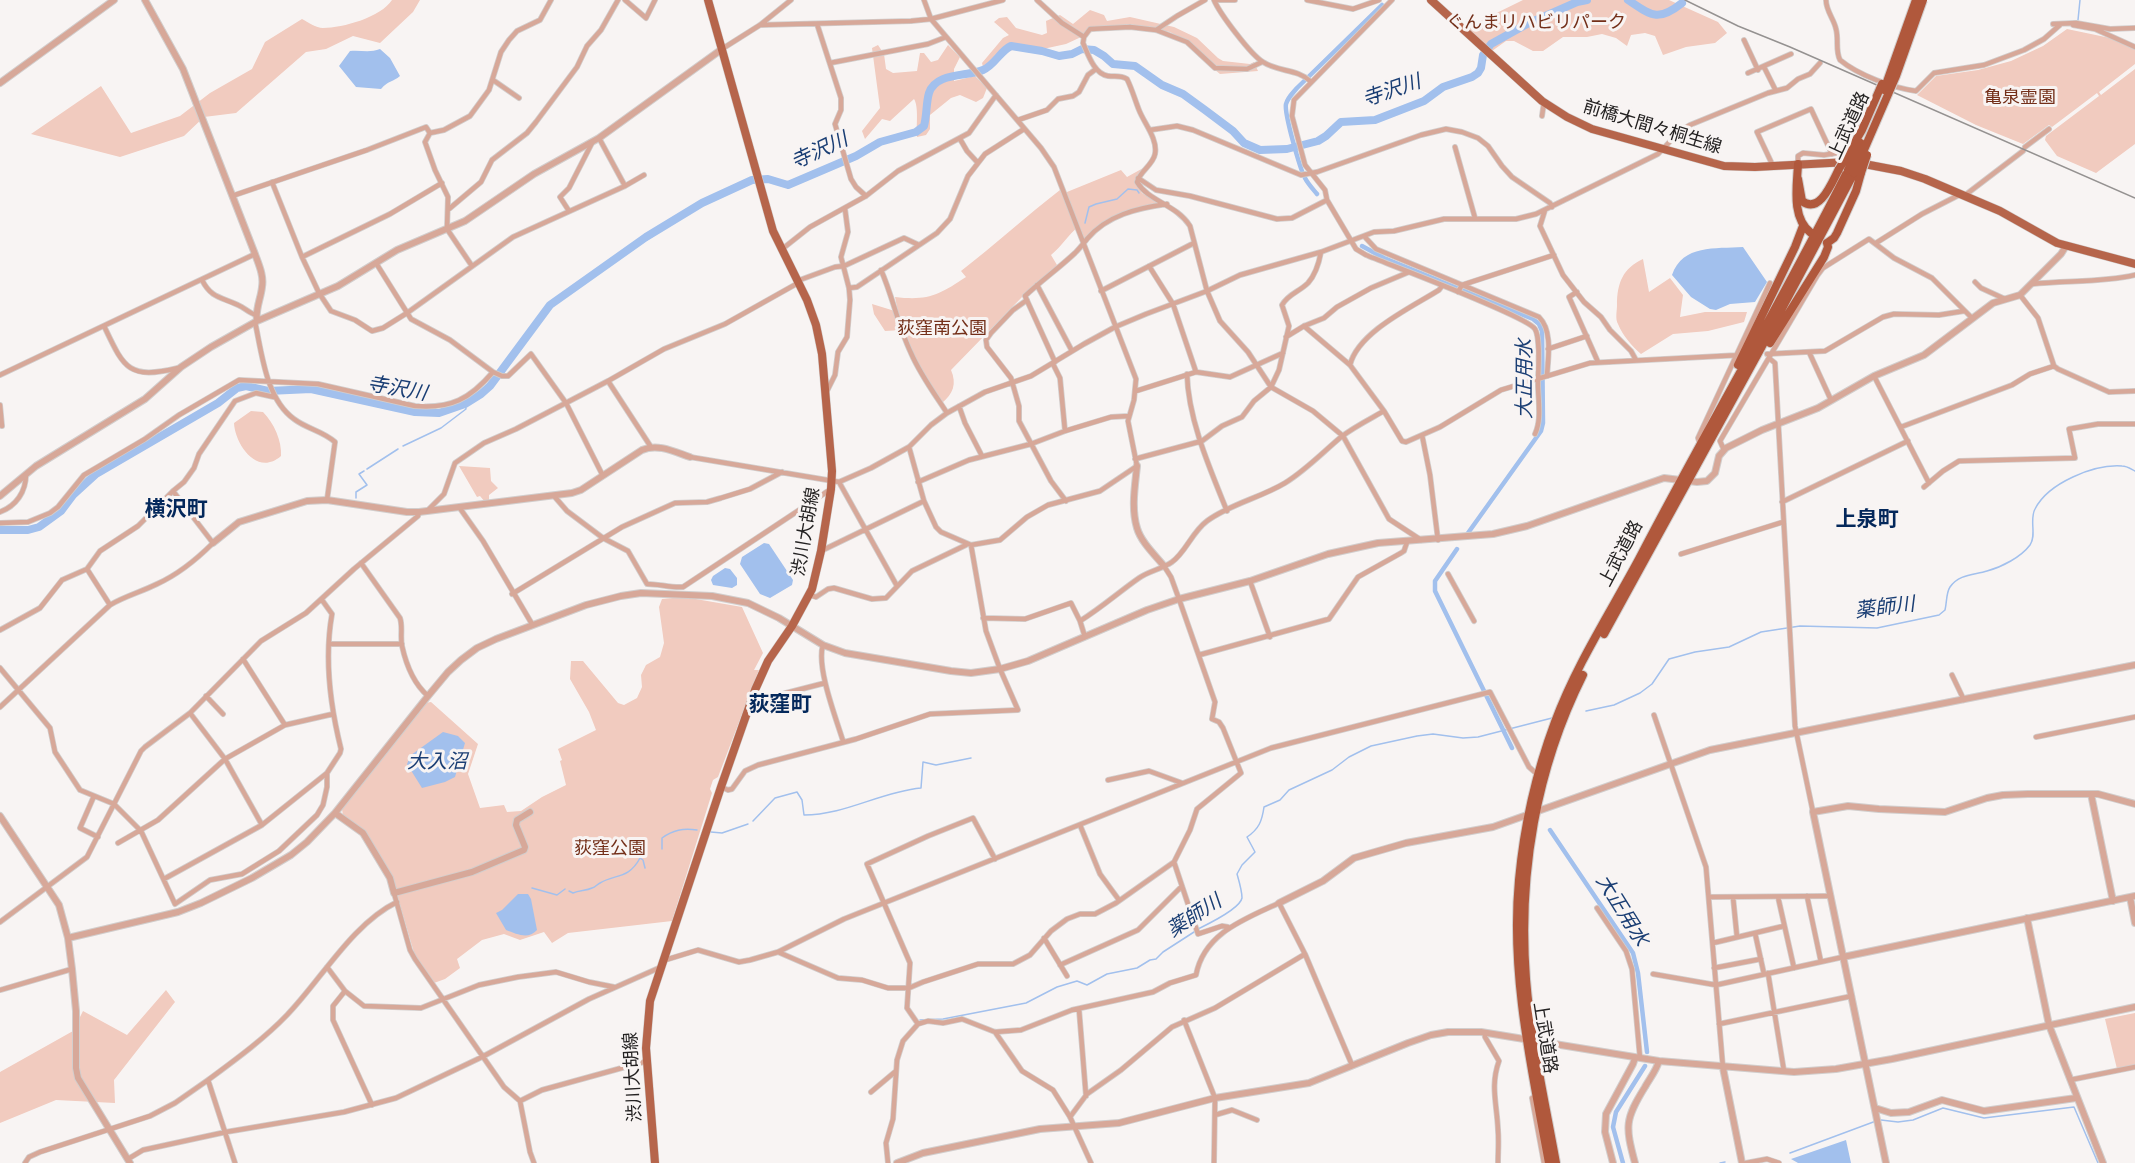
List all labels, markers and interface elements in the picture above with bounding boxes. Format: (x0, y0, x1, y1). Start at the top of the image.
park label: ぐんまリハビリパーク (1446, 13, 1626, 35)
water label: 寺沢川 (1360, 71, 1424, 113)
park label: 亀泉霊園 (1984, 88, 2056, 110)
street label: 上武道路 (1825, 89, 1875, 163)
street label: 前橋大間々桐生線 (1580, 97, 1724, 159)
water label: 寺沢川 (788, 128, 852, 176)
park label: 荻窪南公園 (897, 319, 987, 341)
water label: 大正用水 (1514, 339, 1538, 419)
water label: 寺沢川 (365, 373, 429, 407)
street label: 渋川大胡線 (789, 486, 825, 578)
district label: 横沢町 (145, 498, 207, 524)
district label: 上泉町 (1836, 508, 1898, 534)
street label: 上武道路 (1596, 517, 1648, 591)
water label: 薬師川 (1854, 593, 1916, 625)
district label: 荻窪町 (749, 693, 811, 719)
water label: 大入沼 (407, 751, 467, 775)
park label: 荻窪公園 (574, 839, 646, 861)
water label: 大正用水 (1590, 871, 1652, 951)
water label: 薬師川 (1163, 891, 1227, 943)
street label: 上武道路 (1528, 1001, 1560, 1075)
street label: 渋川大胡線 (621, 1031, 647, 1123)

